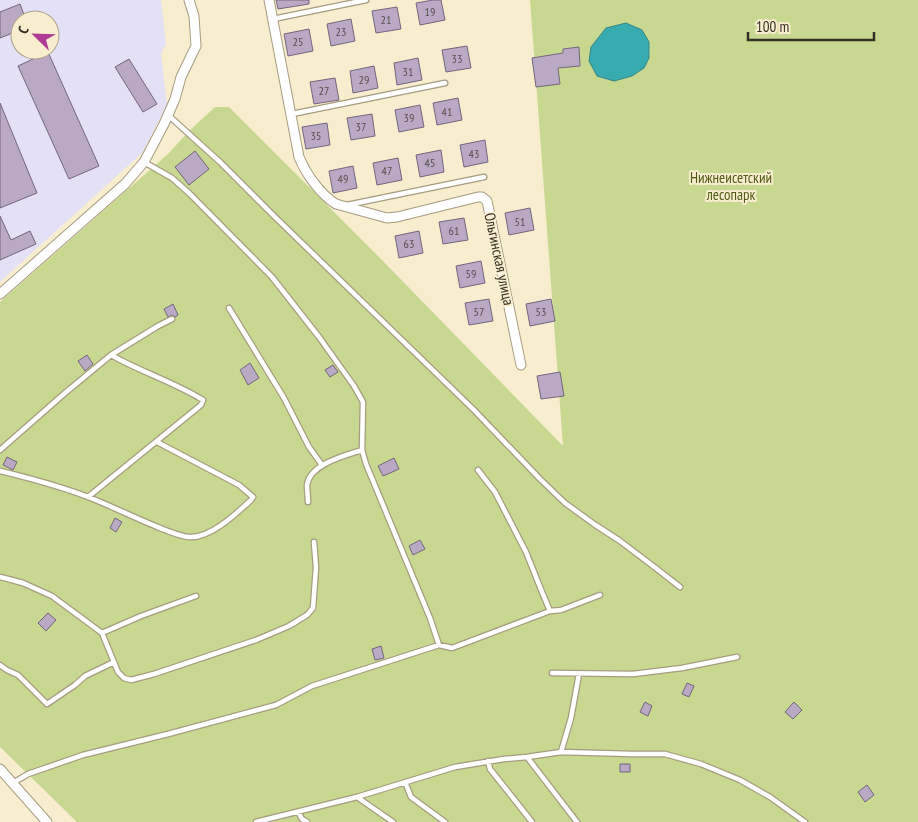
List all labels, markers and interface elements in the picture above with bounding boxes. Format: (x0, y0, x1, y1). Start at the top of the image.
house number: 19 (425, 4, 435, 19)
north arrow (10, 10, 60, 60)
scale bar (748, 10, 874, 42)
house number: 21 (381, 12, 391, 27)
text: 100 m (756, 17, 789, 36)
text: С (13, 23, 33, 36)
house number: 23 (336, 24, 346, 39)
house number: 25 (293, 34, 303, 49)
house number: 33 (452, 51, 462, 66)
house number: 31 (403, 64, 413, 79)
house number: 29 (359, 72, 369, 87)
house number: 27 (319, 83, 329, 98)
house number: 41 (442, 104, 452, 119)
house number: 39 (404, 110, 414, 125)
house number: 37 (356, 119, 366, 134)
house number: 35 (311, 128, 321, 143)
house number: 43 (469, 146, 479, 161)
house number: 45 (425, 155, 435, 170)
house number: 47 (382, 163, 392, 178)
park label: Нижнеисетский лесопарк (690, 168, 772, 204)
house number: 49 (338, 171, 348, 186)
street label: Ольгинская улица (480, 211, 519, 307)
house number: 51 (515, 214, 525, 229)
house number: 61 (449, 223, 459, 238)
house number: 63 (404, 236, 414, 251)
house number: 59 (466, 266, 476, 281)
house number: 57 (474, 304, 484, 319)
house number: 53 (536, 304, 546, 319)

